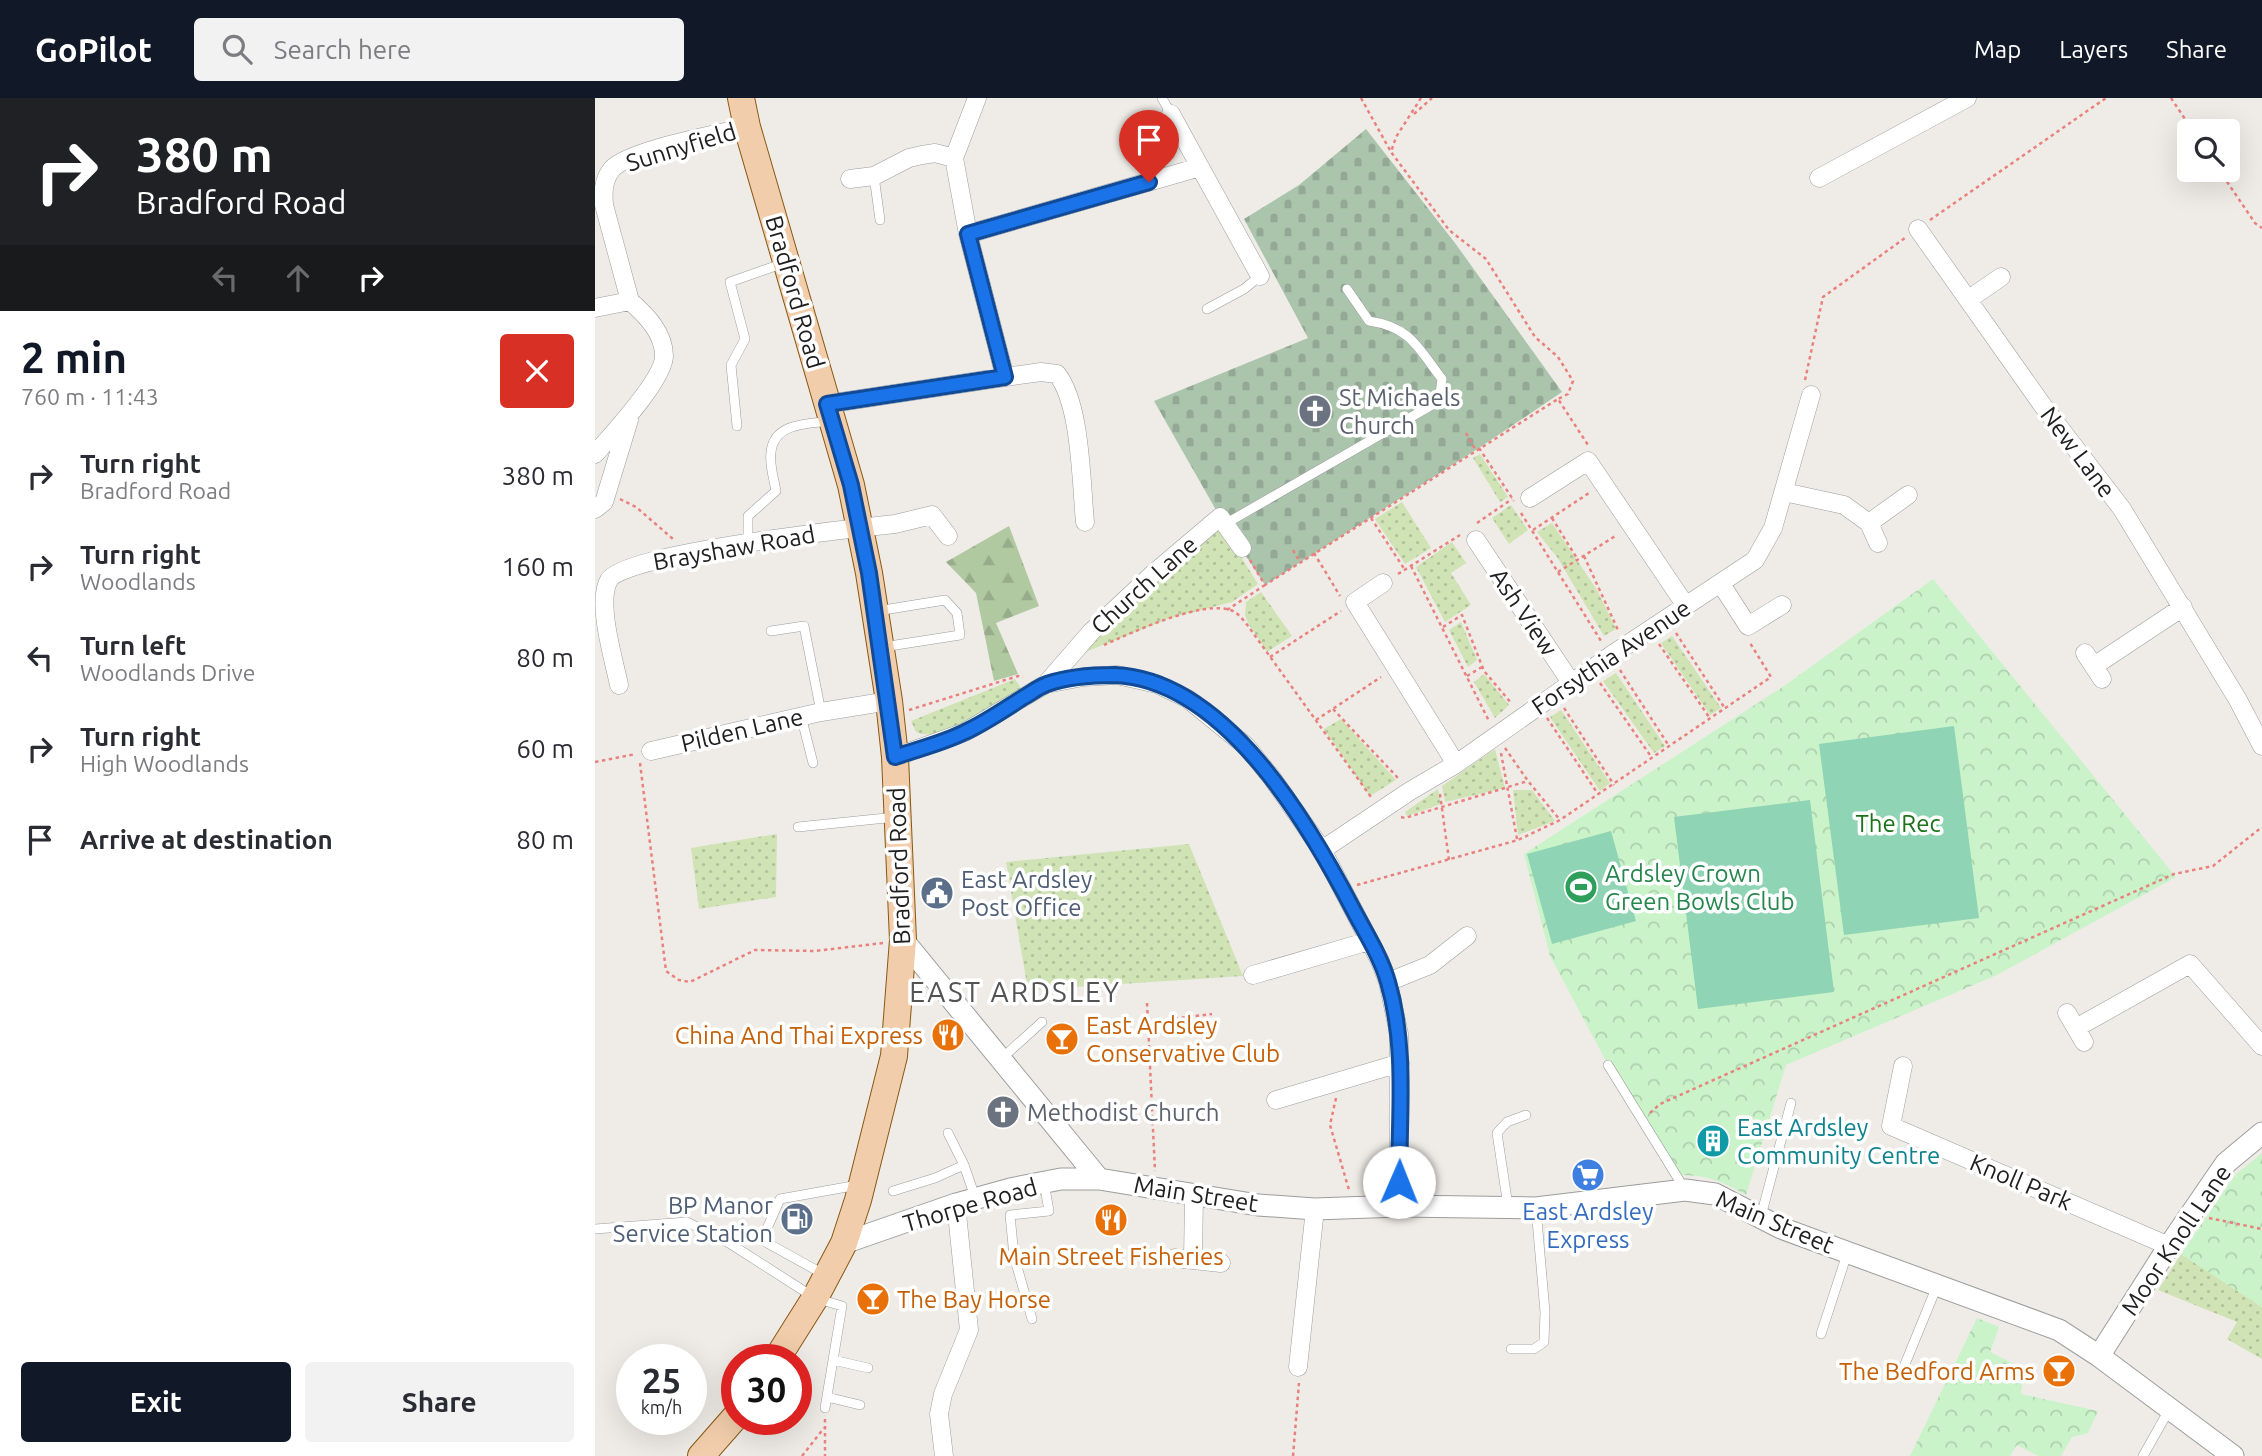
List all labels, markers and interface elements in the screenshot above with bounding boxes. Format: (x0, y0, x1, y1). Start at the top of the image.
search box (194, 18, 684, 81)
icon: search (218, 30, 256, 68)
text: GoPilot (35, 31, 152, 68)
text: Search here (274, 35, 411, 64)
text: Map (1974, 36, 2021, 63)
text: Layers (2059, 36, 2128, 63)
text: Share (2166, 36, 2227, 63)
pin (1119, 110, 1179, 182)
street label: Sunnyfield (623, 117, 739, 177)
map controls (2177, 119, 2240, 182)
button: search (2177, 119, 2240, 182)
icon: arrive (1130, 121, 1168, 159)
icon: right (21, 126, 112, 217)
text: 380 m (136, 126, 273, 181)
text: Bradford Road (136, 184, 346, 220)
street label: Bradford Road (760, 212, 830, 372)
icon: left (206, 259, 244, 297)
icon: ahead (279, 259, 317, 297)
icon: right (352, 259, 390, 297)
text: 2 min (21, 334, 127, 381)
button: close (500, 334, 574, 408)
text: 760 m · 11:43 (21, 384, 159, 409)
place label: St Michaels Church (1339, 384, 1460, 439)
church icon: St Michaels Church (1296, 392, 1334, 430)
street label: New Lane (2035, 402, 2121, 502)
text: Turn right (80, 449, 201, 478)
icon: right (21, 457, 59, 495)
text: 380 m (502, 461, 574, 490)
text: Bradford Road (80, 478, 231, 503)
street label: Brayshaw Road (651, 520, 817, 576)
street label: Church Lane (1086, 530, 1202, 640)
text: Turn right (80, 540, 201, 569)
icon: right (21, 548, 59, 586)
text: 160 m (502, 552, 574, 581)
street label: Ash View (1485, 563, 1563, 661)
text: Woodlands (80, 569, 196, 594)
street label: Forsythia Avenue (1527, 594, 1695, 720)
text: Turn left (80, 631, 186, 660)
icon: left (21, 639, 59, 677)
text: 80 m (516, 643, 574, 672)
text: Woodlands Drive (80, 660, 255, 685)
street label: Pilden Lane (678, 703, 806, 757)
text: Turn right (80, 722, 201, 751)
icon: right (21, 730, 59, 768)
text: 60 m (516, 734, 574, 763)
text: High Woodlands (80, 751, 249, 776)
street label: Bradford Road (883, 787, 915, 945)
park label: The Rec (1855, 810, 1941, 837)
icon: arrive (21, 821, 59, 859)
text: Arrive at destination (80, 825, 333, 854)
text: 80 m (516, 825, 574, 854)
place label: Ardsley Crown Green Bowls Club (1605, 860, 1795, 915)
place label: East Ardsley Post Office (961, 866, 1093, 921)
sports icon: Ardsley Crown Green Bowls Club (1562, 868, 1600, 906)
public building icon: East Ardsley Post Office (918, 874, 956, 912)
district label: EAST ARDSLEY (909, 976, 1121, 1007)
place label: East Ardsley Conservative Club (1086, 1012, 1280, 1067)
restaurant icon: China And Thai Express (929, 1016, 967, 1054)
bar icon: East Ardsley Conservative Club (1043, 1020, 1081, 1058)
place label: China And Thai Express (675, 1022, 923, 1049)
church icon: Methodist Church (984, 1093, 1022, 1131)
place label: Methodist Church (1027, 1099, 1220, 1126)
place label: East Ardsley Community Centre (1737, 1114, 1940, 1169)
building icon: East Ardsley Community Centre (1694, 1122, 1732, 1160)
position arrow (1362, 1145, 1436, 1219)
street label: Knoll Park (1966, 1148, 2076, 1216)
supermarket icon: East Ardsley Express (1569, 1156, 1607, 1194)
street label: Moor Knoll Lane (2116, 1160, 2236, 1320)
street label: Main Street (1132, 1171, 1261, 1217)
street label: Thorpe Road (900, 1173, 1040, 1237)
street label: Main Street (1712, 1185, 1838, 1259)
place label: BP Manor Service Station (613, 1192, 773, 1247)
place label: East Ardsley Express (1522, 1198, 1654, 1253)
fuel station icon: BP Manor Service Station (778, 1200, 816, 1238)
restaurant icon: Main Street Fisheries (1092, 1201, 1130, 1239)
place label: Main Street Fisheries (998, 1243, 1224, 1270)
bar icon: The Bay Horse (854, 1280, 892, 1318)
place label: The Bay Horse (897, 1286, 1051, 1313)
speed limit sign: 30 (721, 1344, 812, 1435)
bar icon: The Bedford Arms (2040, 1352, 2078, 1390)
place label: The Bedford Arms (1839, 1358, 2035, 1385)
text: 25 (642, 1360, 681, 1400)
button: Exit (21, 1362, 291, 1442)
button: Share (305, 1362, 574, 1442)
text: km/h (641, 1397, 682, 1417)

